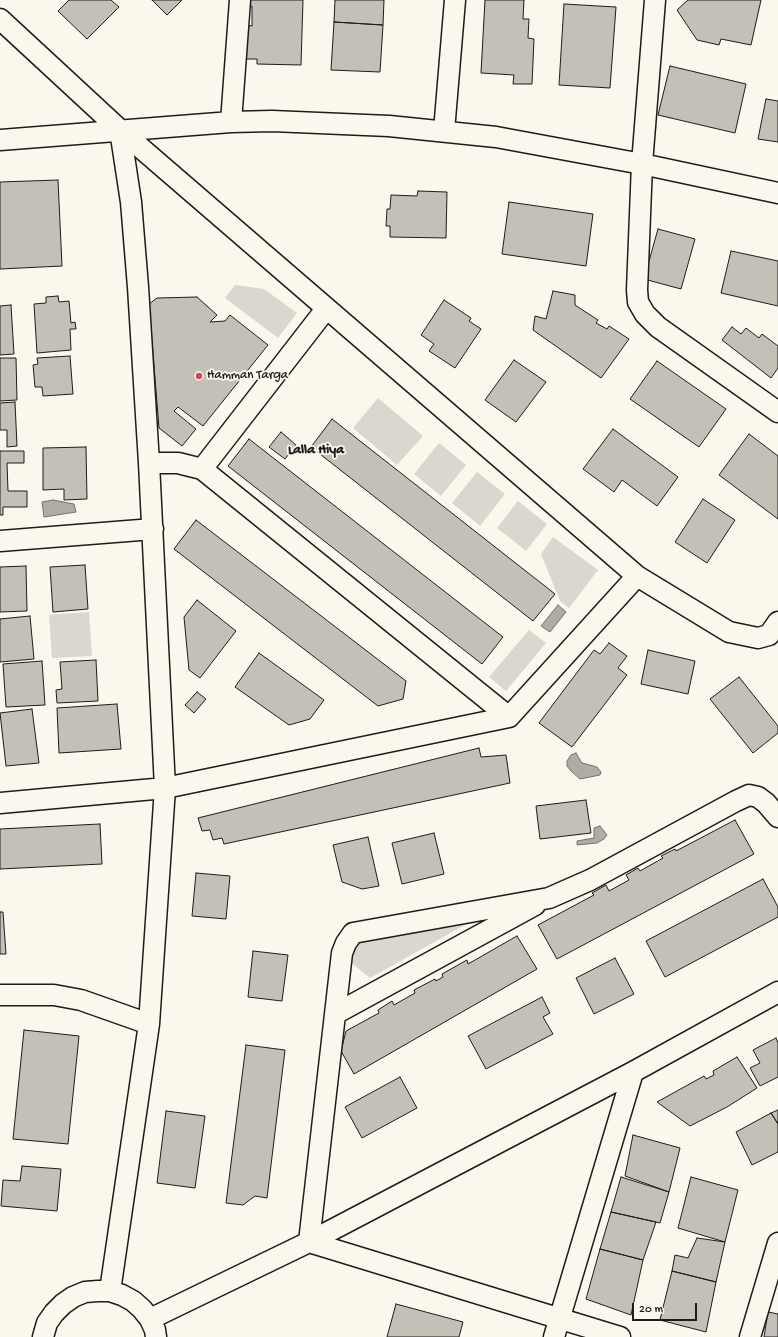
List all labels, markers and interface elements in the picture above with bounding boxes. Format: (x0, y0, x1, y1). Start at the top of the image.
place label: Hamman Targa (207, 368, 288, 384)
marker: Hamman Targa (194, 371, 204, 381)
district label: Lalla Hiya (288, 443, 344, 459)
scale bar (634, 1295, 699, 1321)
text: 20 m (639, 1303, 663, 1317)

